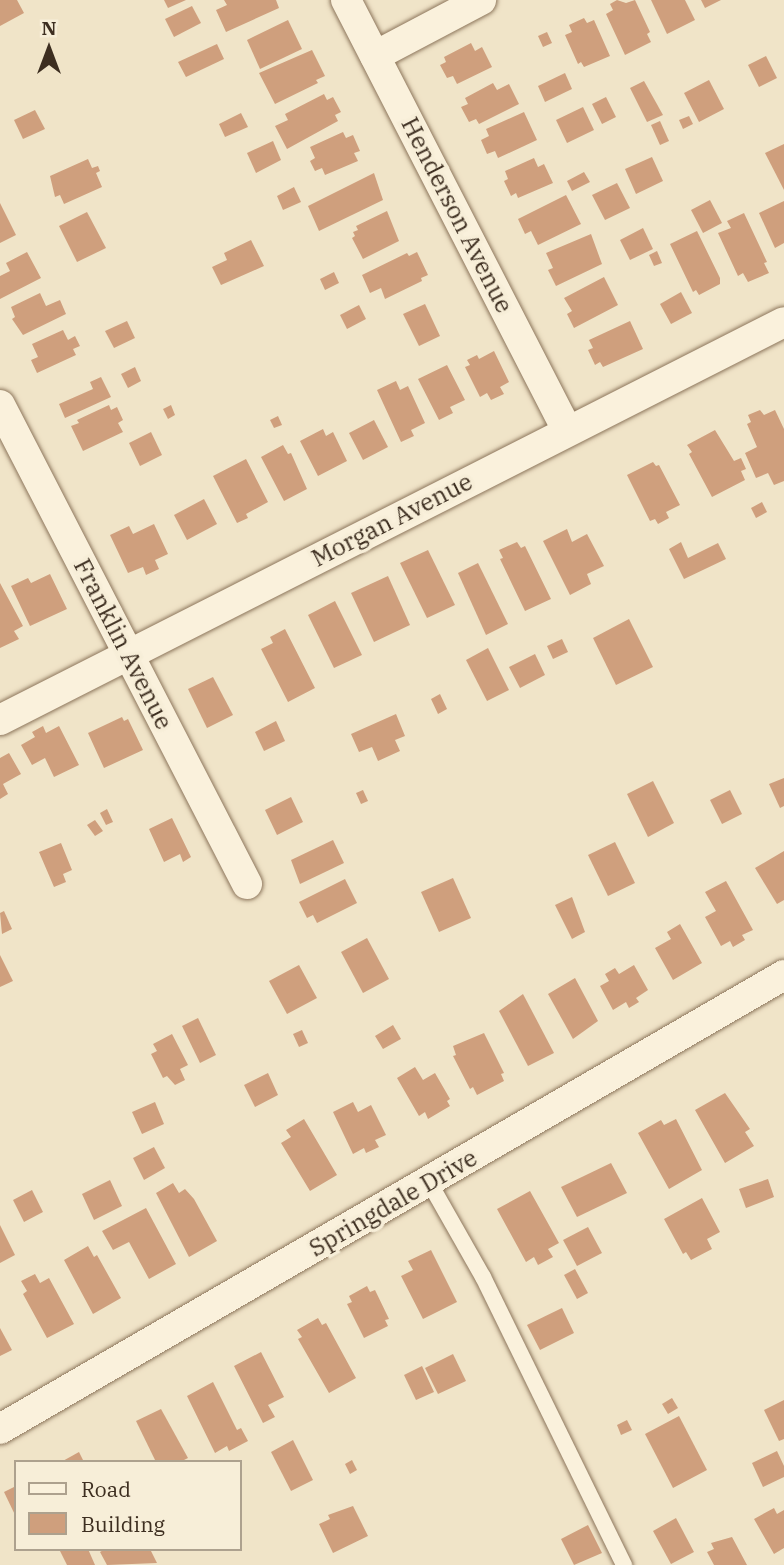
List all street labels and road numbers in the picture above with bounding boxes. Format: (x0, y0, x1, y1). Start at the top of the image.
street label: Henderson Avenue (395, 112, 519, 318)
street label: Morgan Avenue (307, 467, 477, 573)
street label: Franklin Avenue (68, 554, 178, 734)
street label: Springdale Drive (304, 1143, 482, 1263)

